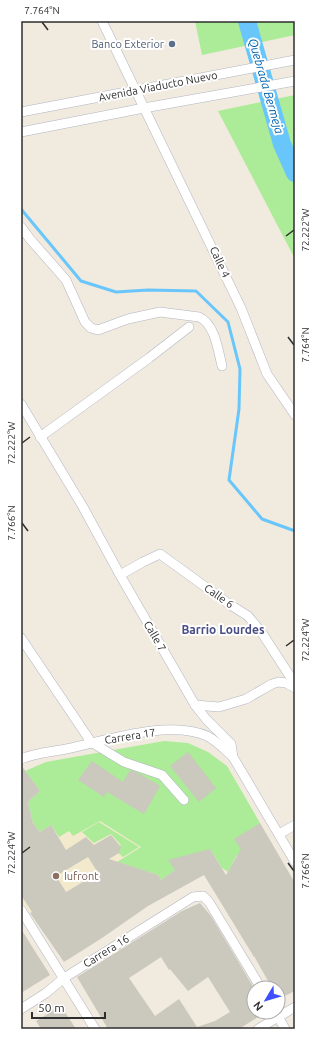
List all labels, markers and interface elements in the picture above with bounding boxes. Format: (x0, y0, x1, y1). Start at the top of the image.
text: 7.764°N (24, 5, 60, 16)
water label: Quebrada Bermeja (247, 37, 286, 136)
place label: Banco Exterior (91, 38, 165, 50)
marker: Banco Exterior (167, 39, 177, 49)
street label: Avenida Viaducto Nuevo (98, 69, 218, 103)
text: 72.222°W (300, 208, 311, 252)
street label: Calle 4 (208, 245, 232, 279)
text: 7.764°N (300, 327, 311, 363)
text: 72.222°W (6, 421, 17, 465)
text: 7.766°N (6, 505, 17, 541)
street label: Calle 6 (202, 582, 236, 610)
text: 72.224°W (300, 618, 311, 662)
street label: Calle 7 (142, 619, 168, 653)
district label: Barrio Lourdes (181, 623, 265, 636)
street label: Carrera 17 (104, 726, 156, 746)
text: 72.224°W (6, 831, 17, 875)
text: 7.766°N (300, 853, 311, 889)
place label: Iufront (64, 870, 99, 882)
marker: Iufront (51, 871, 61, 881)
street label: Carrera 16 (81, 932, 131, 970)
north arrow (246, 980, 286, 1020)
scale bar (32, 994, 105, 1020)
text: N (251, 999, 265, 1013)
text: 50 m (38, 1001, 65, 1014)

